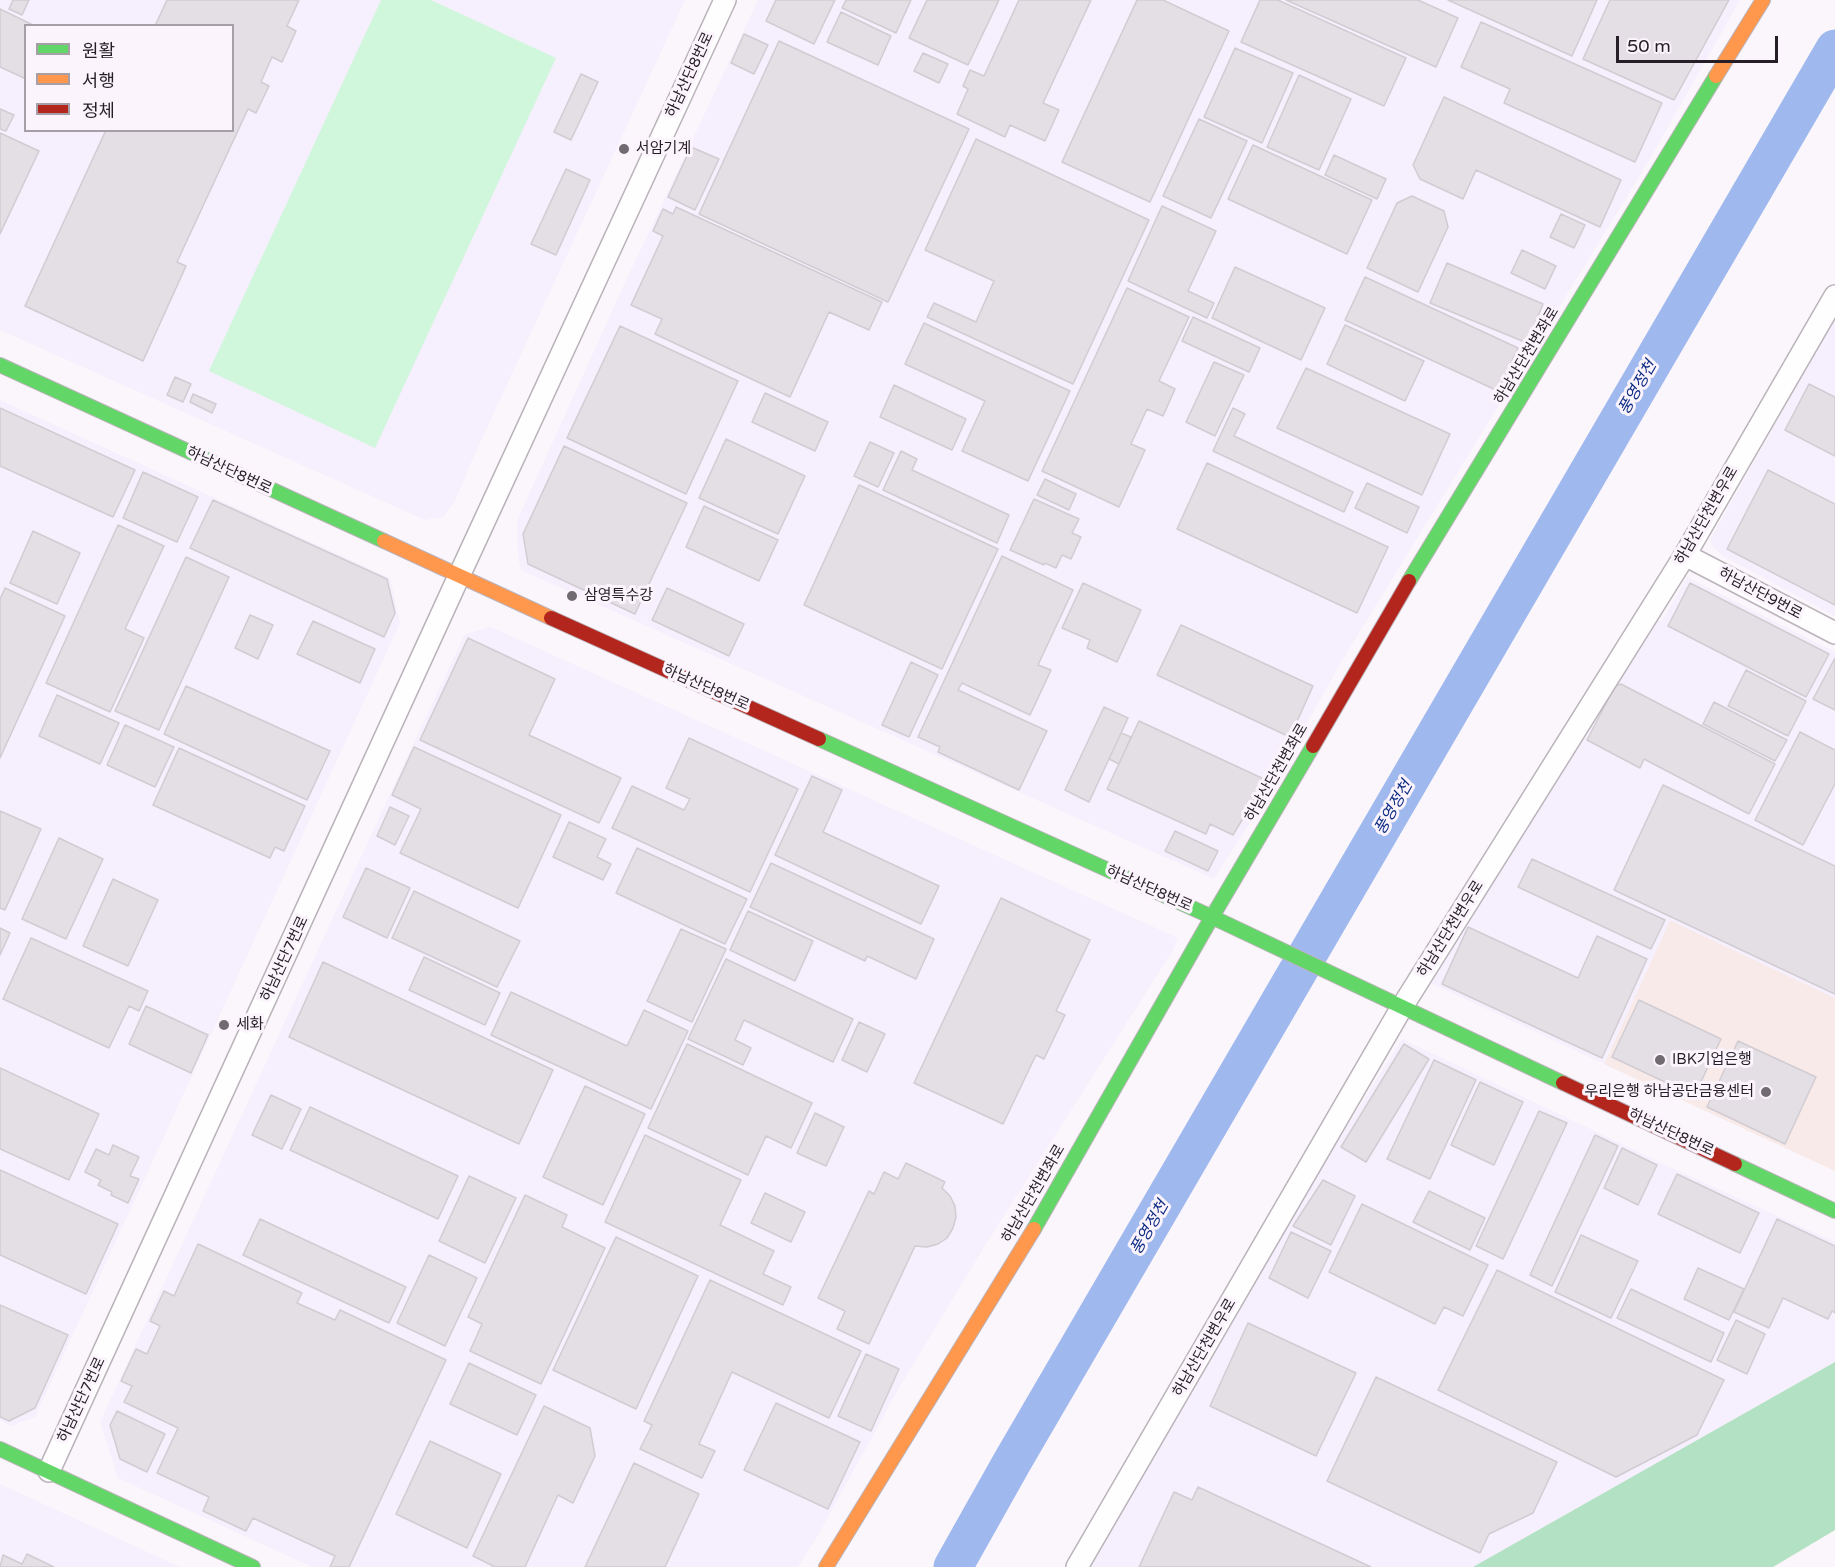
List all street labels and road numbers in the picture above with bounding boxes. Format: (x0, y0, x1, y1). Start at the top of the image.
street label: 하남산단8번로 (662, 29, 718, 121)
street label: 하남산단천변좌로 (1491, 304, 1563, 408)
street label: 하남산단8번로 (183, 443, 275, 499)
street label: 하남산단천변우로 (1672, 464, 1742, 568)
street label: 하남산단9번로 (1715, 564, 1805, 624)
street label: 하남산단8번로 (660, 661, 752, 715)
street label: 하남산단천변좌로 (1242, 721, 1312, 825)
street label: 하남산단8번로 (1103, 862, 1195, 916)
street label: 하남산단천변우로 (1414, 877, 1488, 981)
street label: 하남산단7번로 (257, 913, 313, 1005)
street label: 하남산단8번로 (1625, 1105, 1717, 1161)
street label: 하남산단천변좌로 (999, 1142, 1069, 1246)
street label: 하남산단천변우로 (1170, 1296, 1240, 1400)
street label: 하남산단7번로 (54, 1354, 110, 1446)

